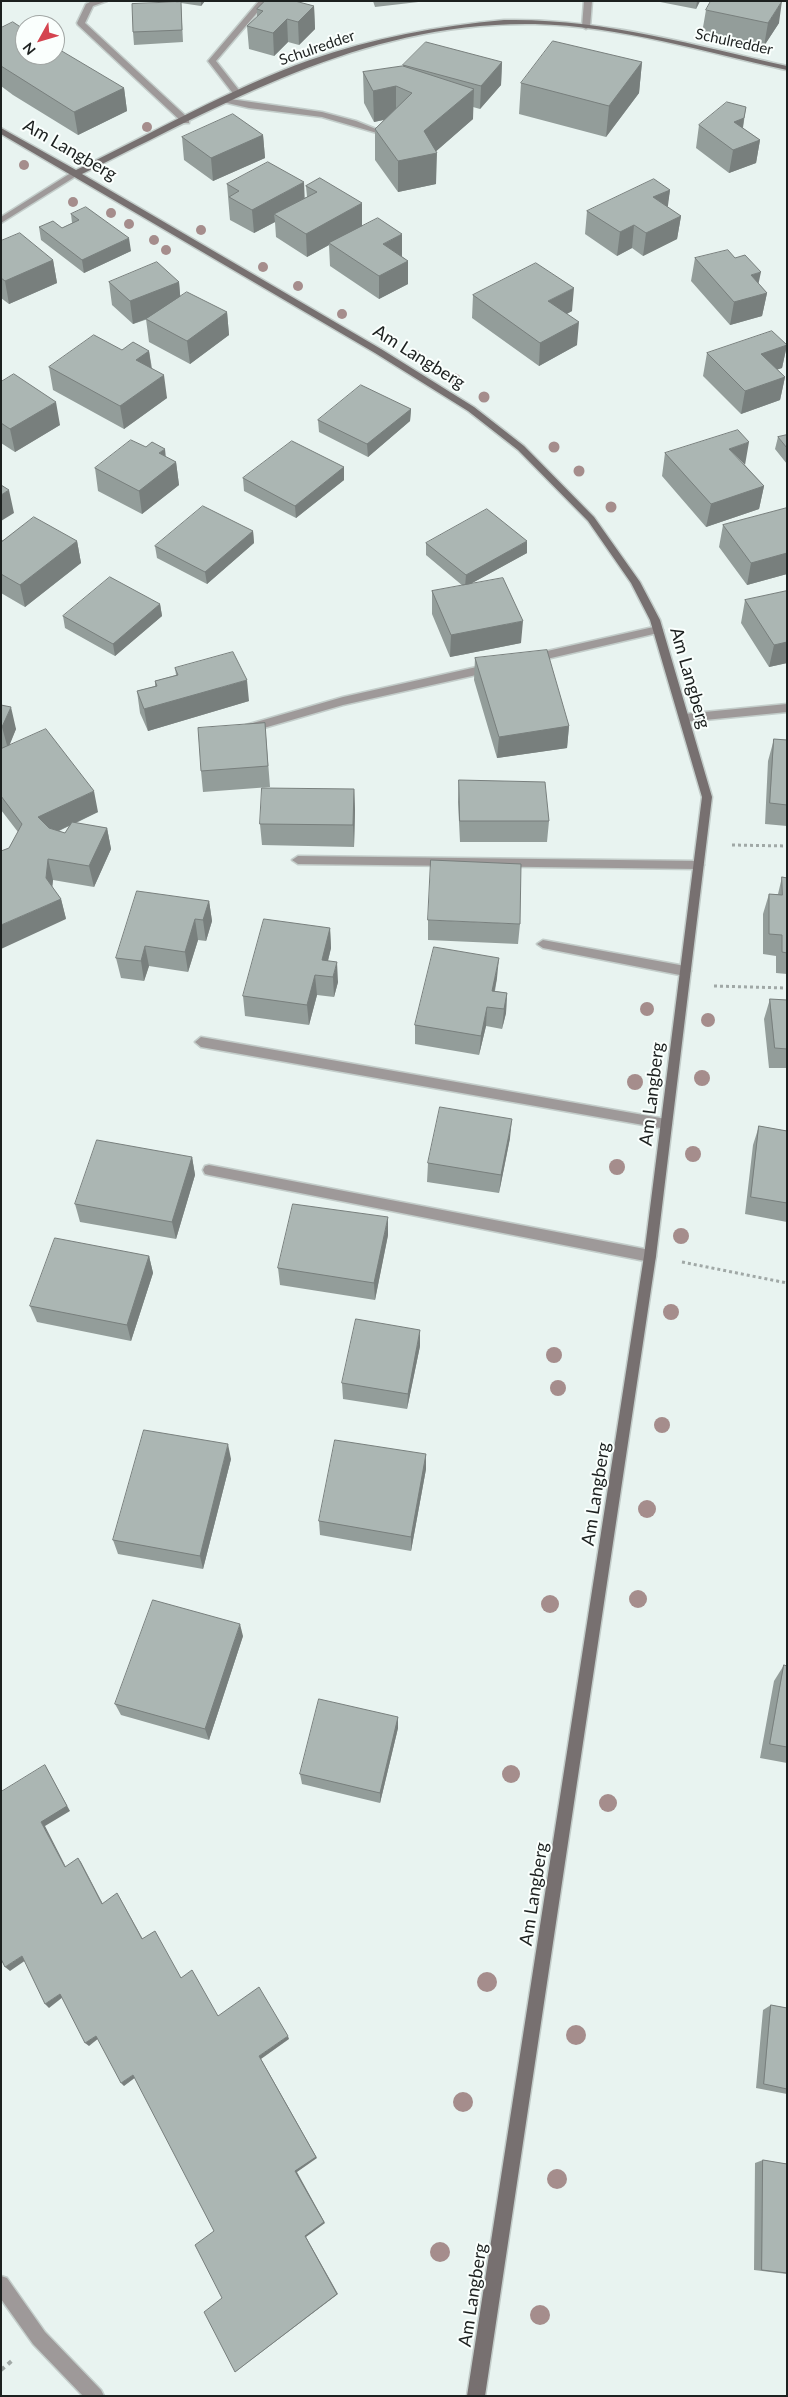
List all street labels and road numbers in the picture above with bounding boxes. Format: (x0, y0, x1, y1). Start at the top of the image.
street label: Schulredder (694, 25, 774, 59)
street label: Schulredder (277, 27, 357, 69)
street label: Am Langberg (19, 115, 121, 185)
street label: Am Langberg (369, 320, 469, 394)
street label: Am Langberg (665, 625, 715, 731)
street label: Am Langberg (635, 1041, 669, 1147)
street label: Am Langberg (577, 1441, 615, 1547)
street label: Am Langberg (515, 1841, 553, 1947)
street label: Am Langberg (454, 2242, 492, 2348)

